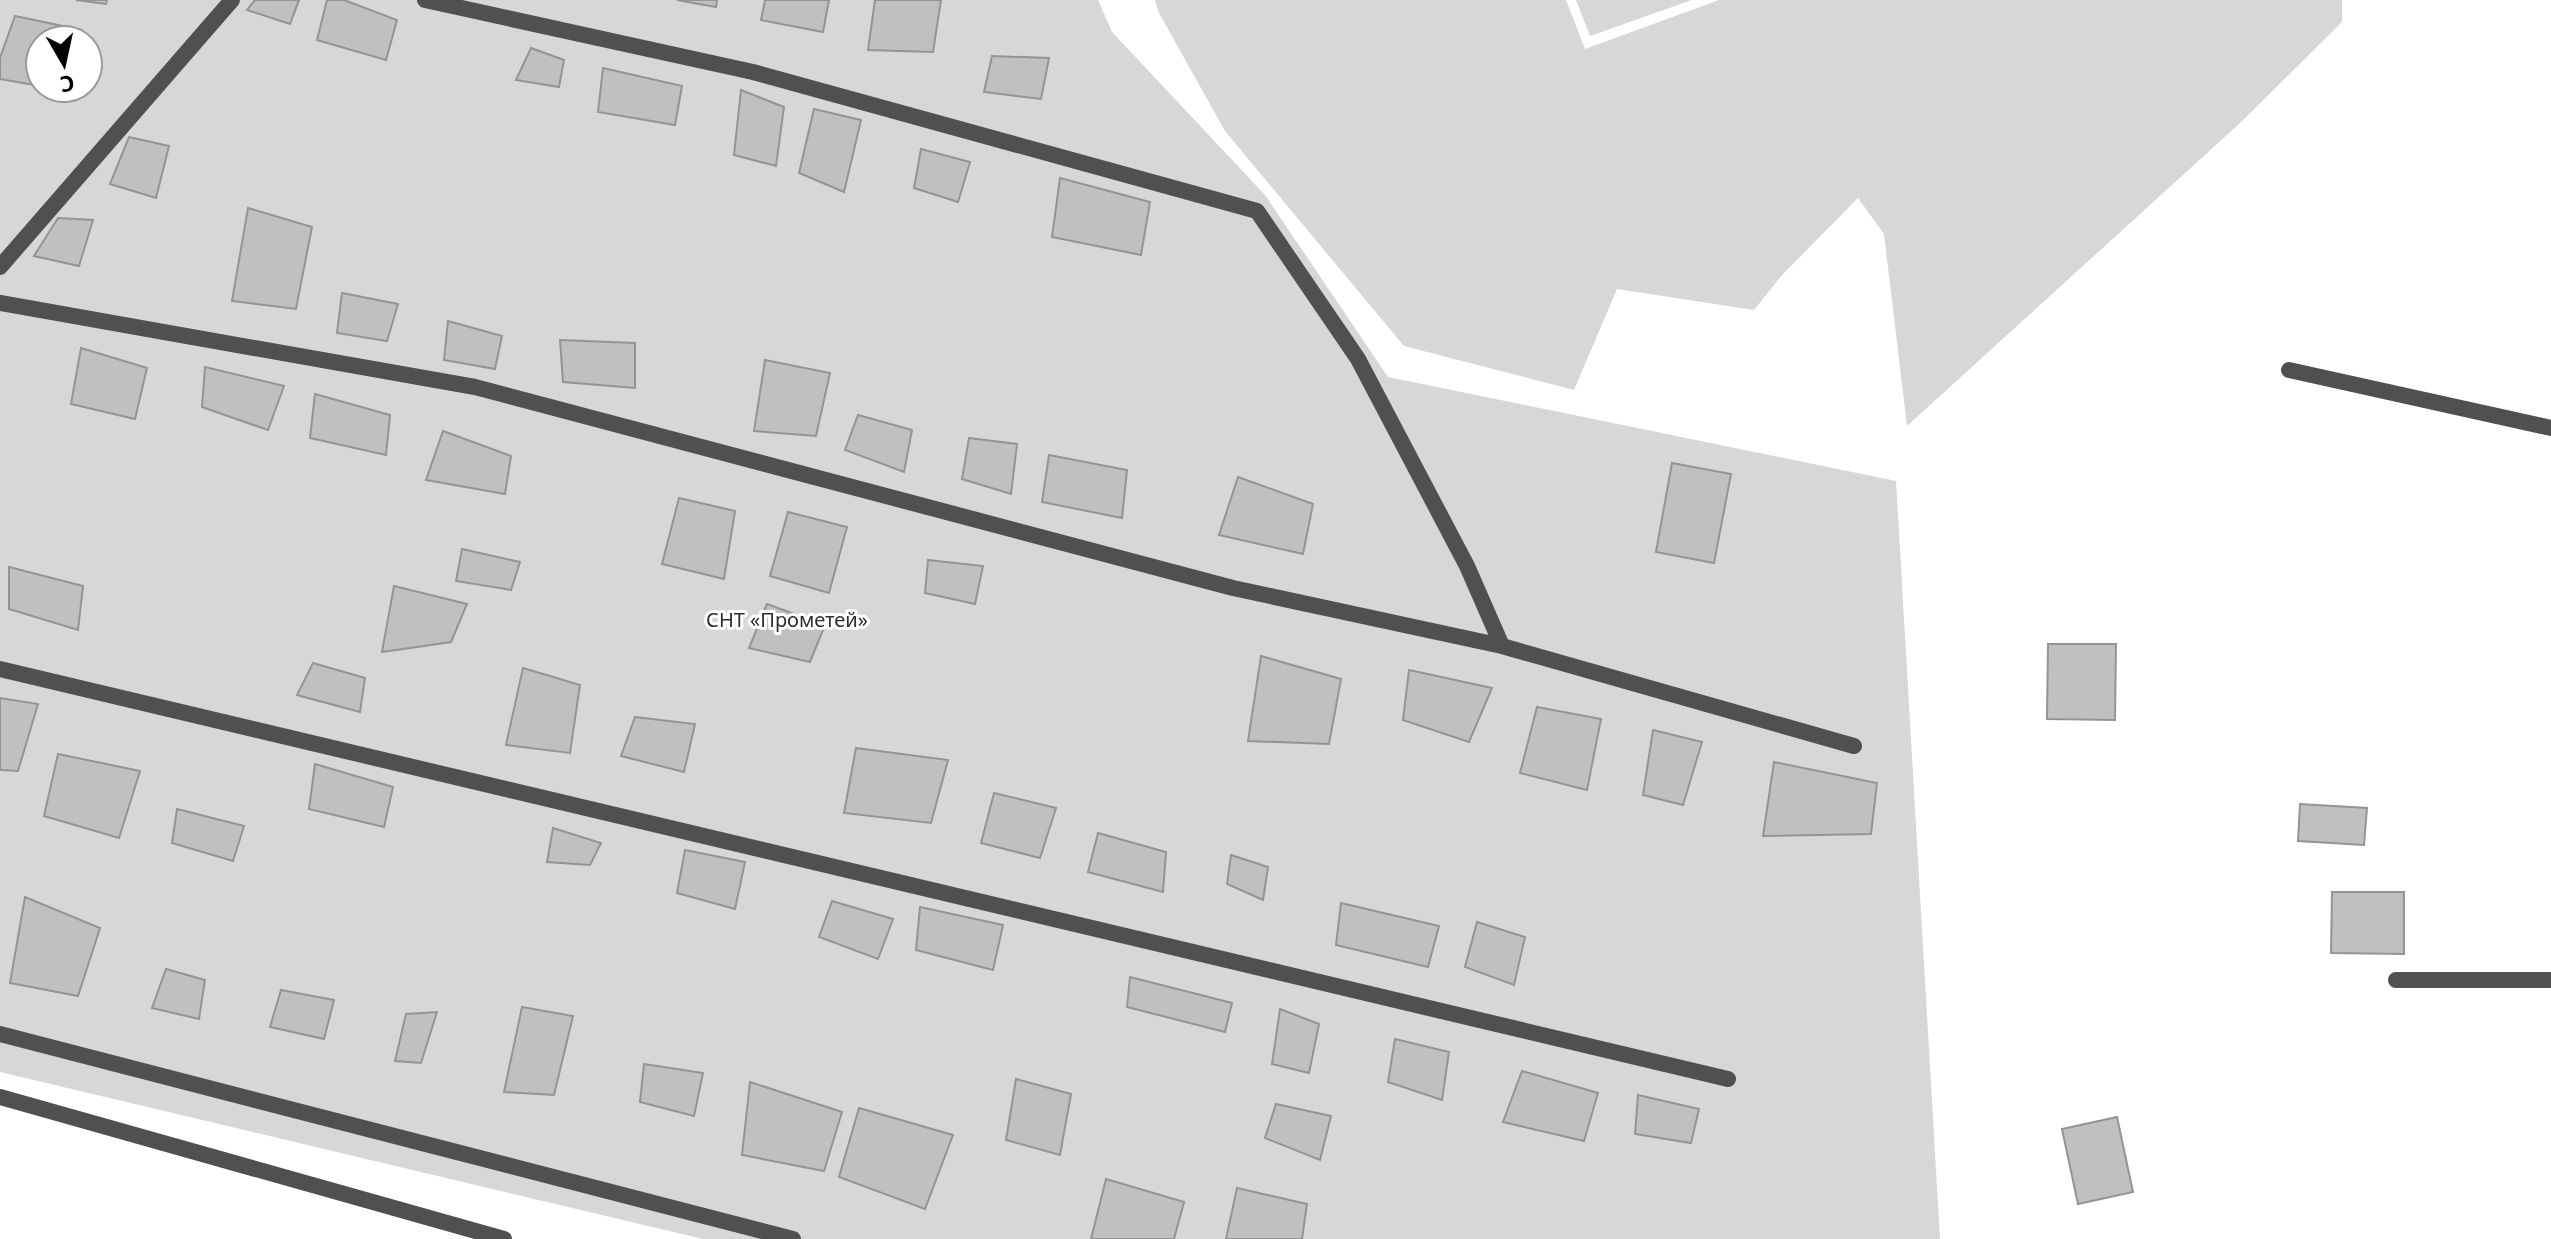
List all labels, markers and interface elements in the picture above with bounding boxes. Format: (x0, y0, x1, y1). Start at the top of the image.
north arrow (24, 24, 104, 104)
text: С (58, 69, 77, 101)
park label: СНТ «Прометей» (706, 606, 868, 633)

